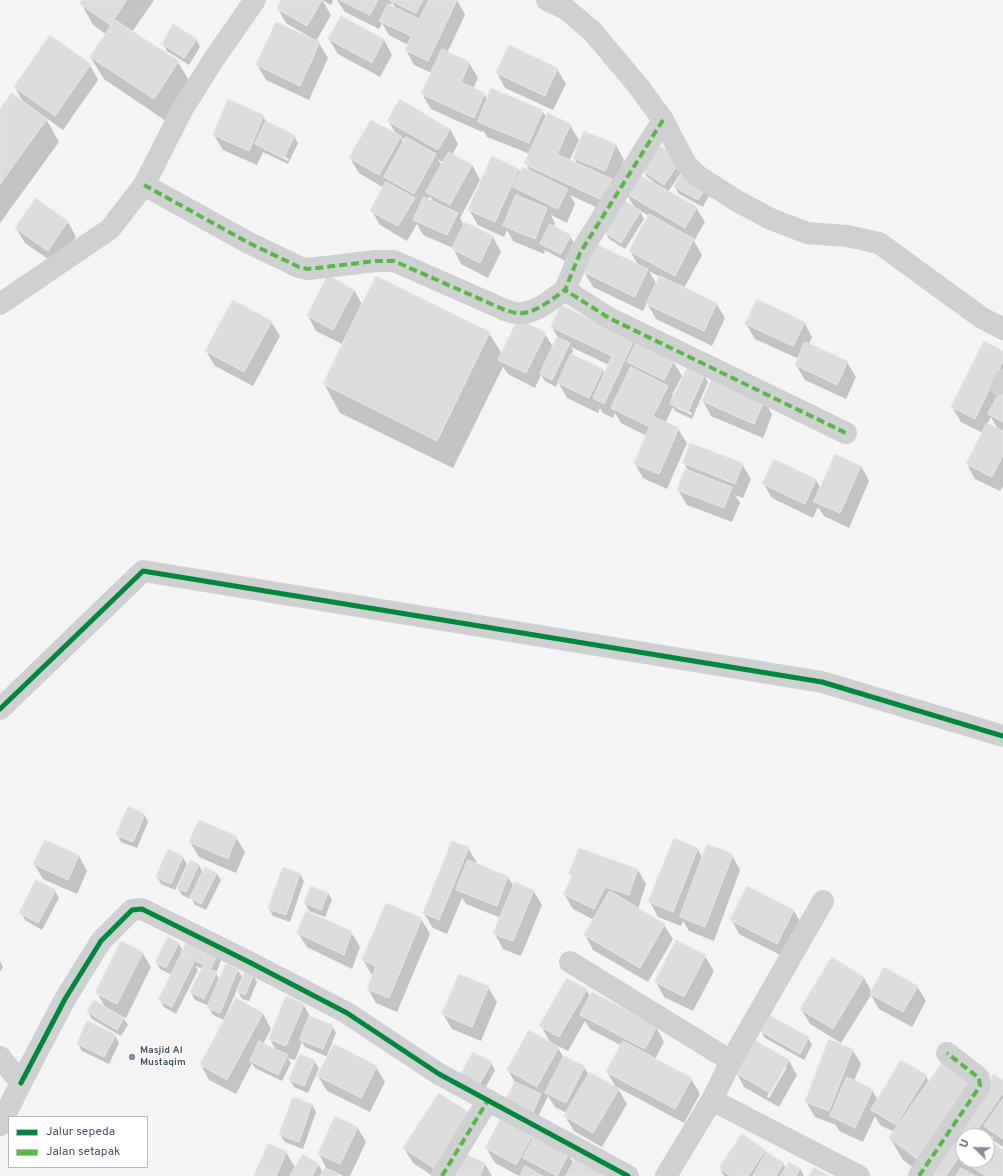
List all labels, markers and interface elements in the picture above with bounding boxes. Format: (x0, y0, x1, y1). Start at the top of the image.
place label: Masjid Al Mustaqim (140, 1045, 186, 1068)
marker: Masjid Al Mustaqim (127, 1052, 137, 1062)
legend (8, 1116, 148, 1168)
text: Jalur sepeda (46, 1124, 115, 1140)
north arrow (955, 1128, 995, 1168)
text: U (957, 1137, 973, 1150)
text: Jalan setapak (46, 1144, 120, 1160)

